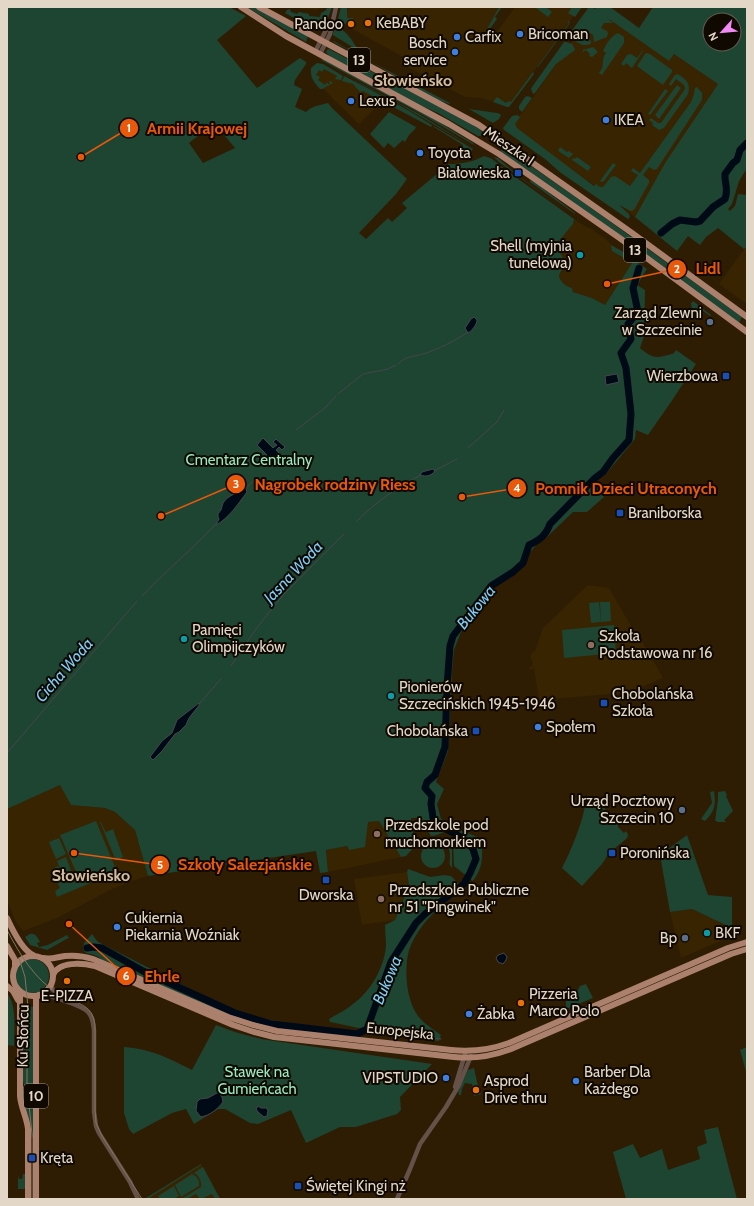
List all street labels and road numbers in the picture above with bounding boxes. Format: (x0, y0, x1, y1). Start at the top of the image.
road number: 13 (348, 48, 370, 72)
street label: Mieszka I (480, 123, 538, 169)
road number: 13 (624, 238, 646, 262)
street label: Ku Słońcu (13, 1004, 33, 1068)
street label: Europejska (365, 1018, 436, 1044)
road number: 10 (24, 1084, 48, 1108)

